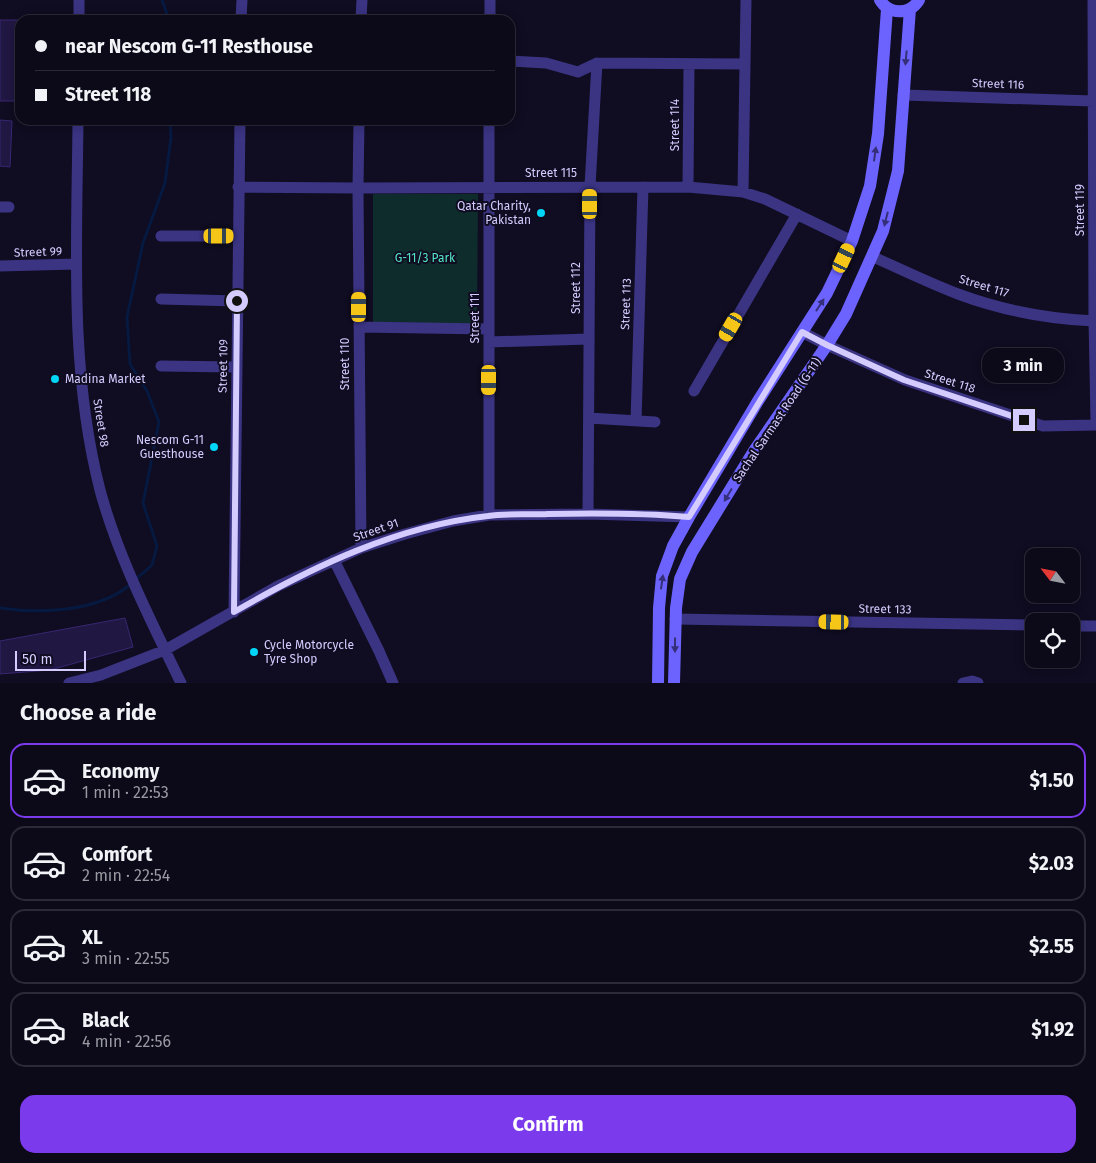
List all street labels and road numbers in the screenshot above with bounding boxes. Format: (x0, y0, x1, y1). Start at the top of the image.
street label: Street 116 (972, 76, 1024, 92)
street label: Street 114 (668, 98, 682, 151)
street label: Street 115 (525, 166, 577, 180)
street label: Street 119 (1073, 184, 1087, 236)
street label: Street 99 (14, 244, 62, 260)
street label: Street 112 (569, 262, 583, 314)
street label: Street 117 (957, 272, 1011, 300)
street label: Street 113 (618, 278, 634, 330)
street label: Street 111 (468, 293, 482, 344)
street label: Street 110 (338, 337, 352, 390)
street label: Street 109 (216, 339, 230, 393)
street label: Sachal Sarmast Road (G-11) (730, 355, 824, 485)
street label: Street 118 (923, 366, 978, 396)
street label: Street 98 (90, 398, 112, 448)
street label: Street 91 (352, 516, 400, 544)
street label: Street 133 (858, 602, 912, 616)

